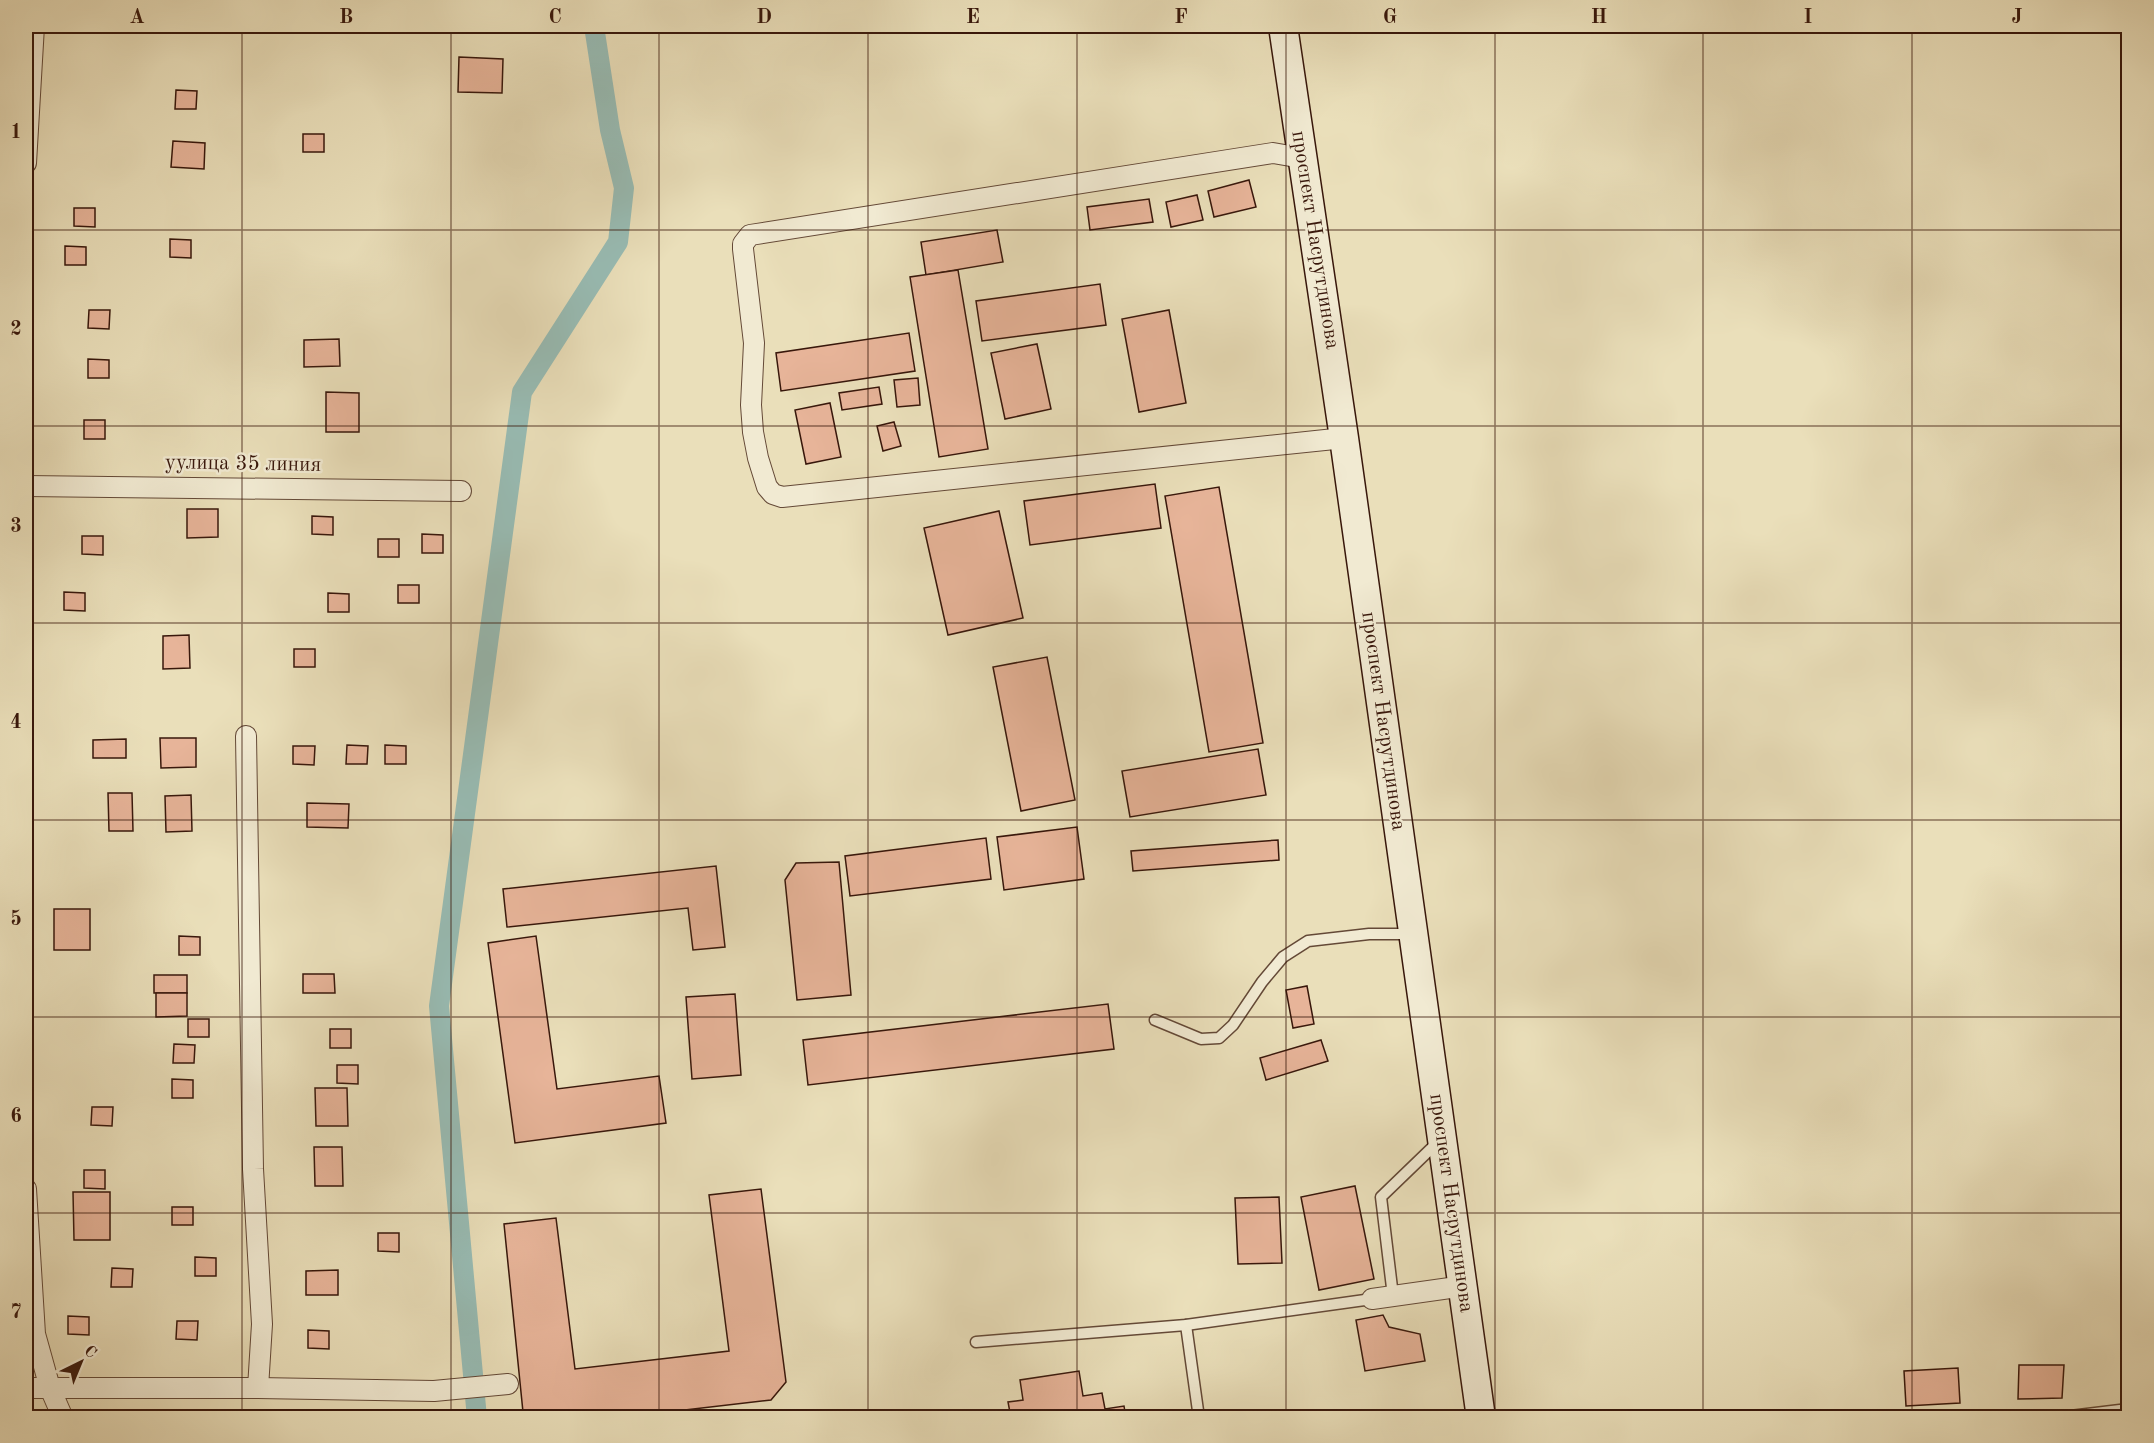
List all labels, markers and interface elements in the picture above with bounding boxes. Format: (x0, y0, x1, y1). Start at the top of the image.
text: A (129, 8, 145, 28)
text: B (339, 8, 353, 28)
text: C (548, 8, 562, 28)
text: D (756, 8, 772, 28)
text: E (966, 8, 980, 28)
text: F (1174, 8, 1188, 28)
text: G (1383, 8, 1397, 28)
text: H (1591, 8, 1607, 28)
text: I (1804, 8, 1812, 28)
text: J (2012, 8, 2023, 28)
text: 1 (10, 123, 22, 143)
street label: проспект Насрутдинова (1287, 129, 1343, 351)
text: 2 (10, 320, 22, 340)
street label: уулица 35 линия (165, 452, 322, 476)
text: 3 (10, 517, 22, 537)
street label: проспект Насрутдинова (1357, 610, 1409, 832)
text: 4 (10, 713, 22, 733)
text: 5 (10, 909, 22, 930)
street label: проспект Насрутдинова (1425, 1092, 1477, 1314)
text: 6 (10, 1107, 22, 1127)
text: 7 (10, 1303, 22, 1323)
north arrow (51, 1332, 111, 1392)
text: С (81, 1343, 99, 1362)

